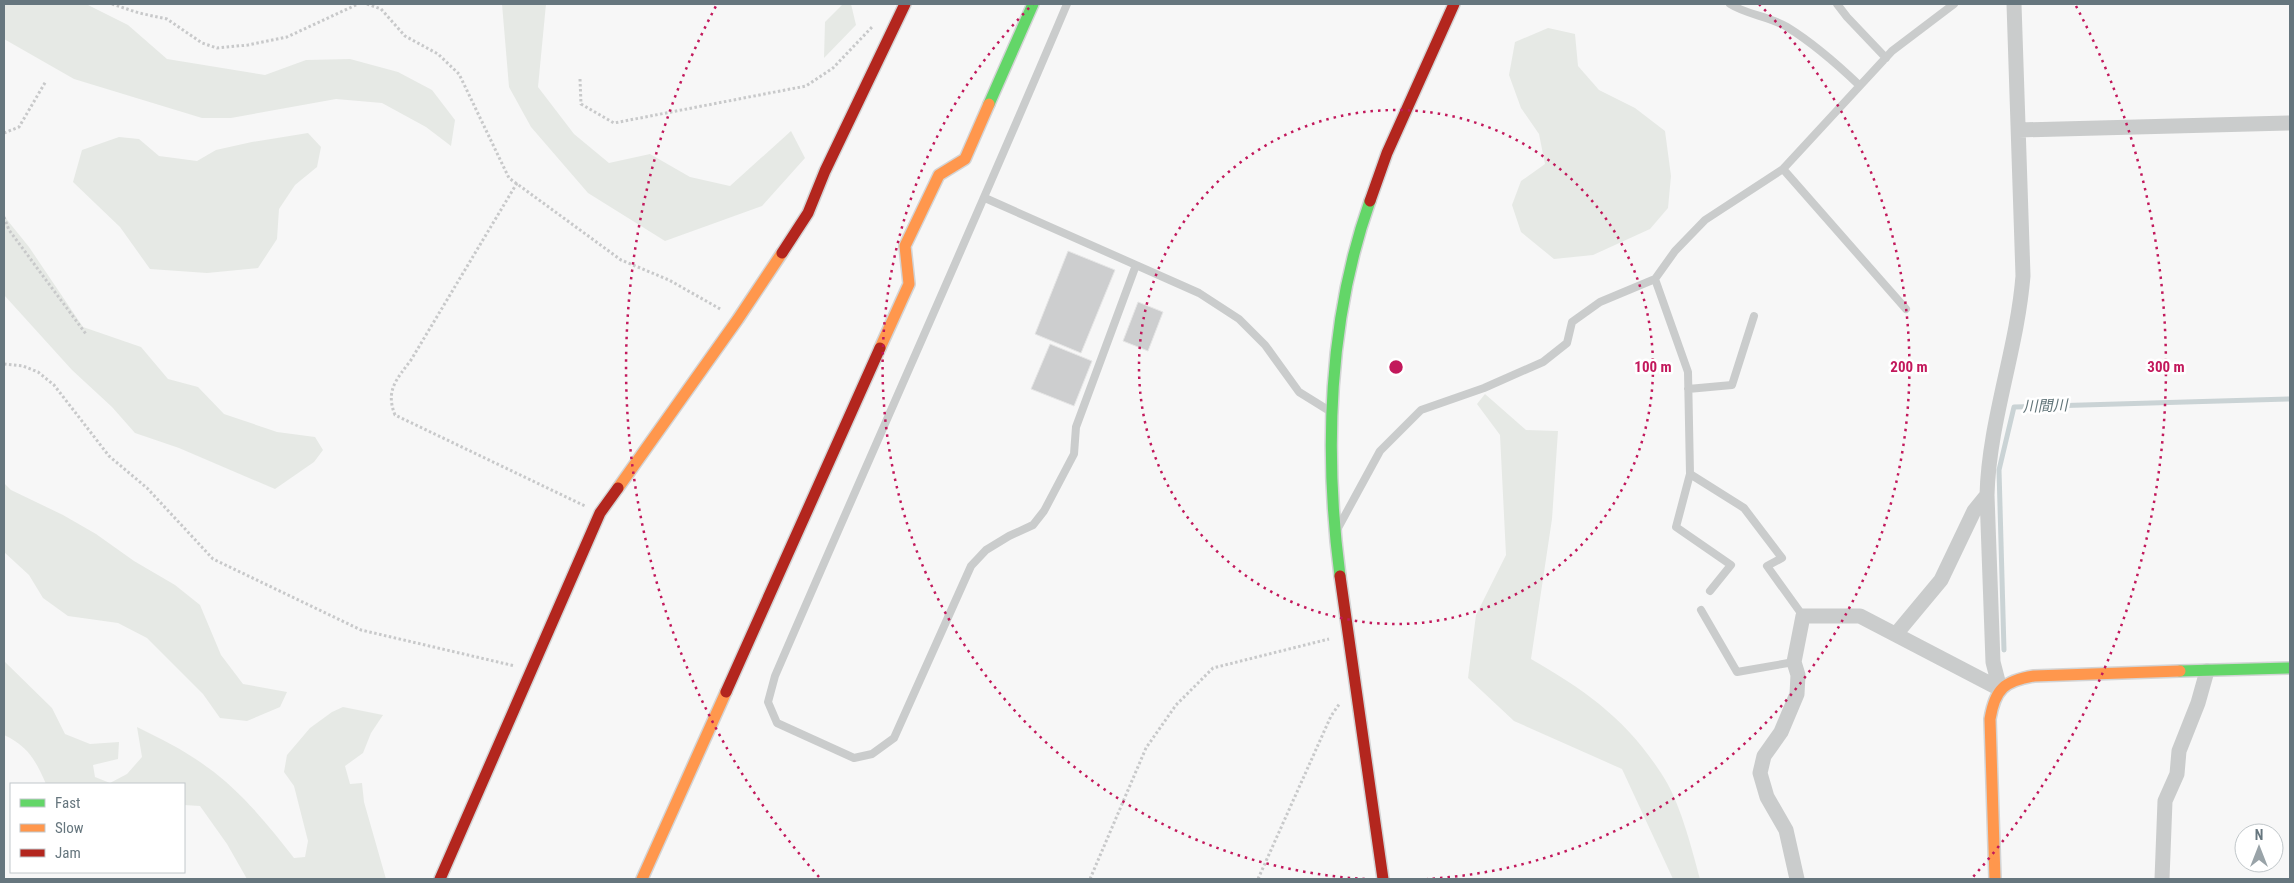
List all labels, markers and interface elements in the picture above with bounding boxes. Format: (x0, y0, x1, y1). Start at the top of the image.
centre of rings (1387, 358, 1405, 376)
text: 100 m (1634, 358, 1672, 376)
text: 200 m (1890, 358, 1928, 376)
text: 300 m (2147, 358, 2185, 376)
water label: 川間川 (2022, 396, 2070, 416)
legend (10, 783, 185, 873)
text: Fast (55, 794, 80, 812)
text: Slow (55, 819, 84, 837)
north arrow (2234, 823, 2284, 873)
text: N (2255, 827, 2263, 843)
text: Jam (55, 844, 81, 862)

